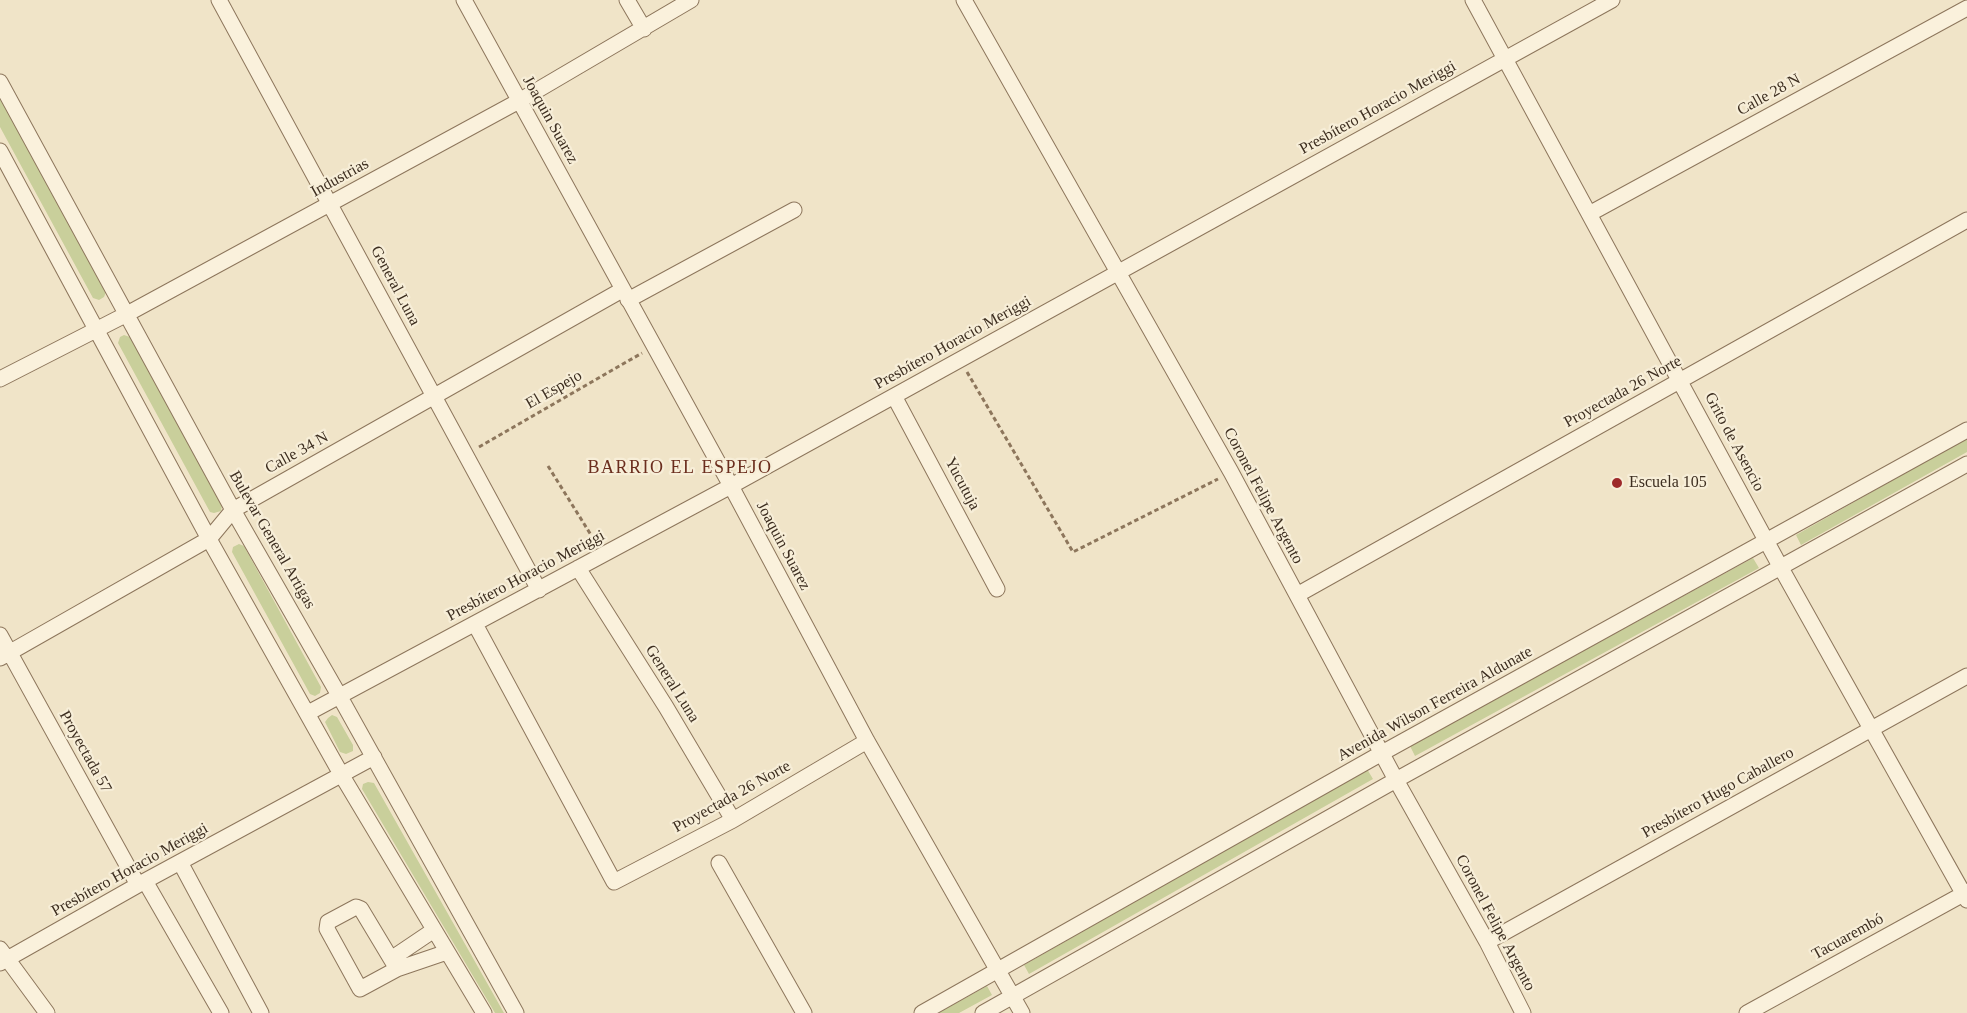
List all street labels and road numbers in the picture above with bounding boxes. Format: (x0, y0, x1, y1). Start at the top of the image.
street label: Presbítero Horacio Meriggi (1296, 57, 1460, 159)
street label: Calle 28 N (1734, 70, 1804, 120)
street label: Joaquin Suarez (518, 73, 582, 167)
street label: Industrias (308, 154, 372, 202)
street label: General Luna (366, 243, 424, 329)
street label: Presbítero Horacio Meriggi (871, 292, 1035, 394)
street label: Proyectada 26 Norte (1561, 352, 1685, 432)
street label: El Espejo (522, 366, 586, 414)
street label: Grito de Asencio (1700, 389, 1768, 495)
street label: Coronel Felipe Argento (1219, 425, 1307, 567)
street label: Calle 34 N (262, 428, 332, 478)
street label: Yucutuja (940, 454, 984, 514)
street label: Bulevar General Artigas (225, 467, 319, 613)
street label: Joaquin Suarez (752, 499, 814, 593)
street label: Presbítero Horacio Meriggi (444, 526, 608, 626)
street label: General Luna (641, 642, 703, 726)
street label: Avenida Wilson Ferreira Aldunate (1334, 642, 1536, 766)
street label: Proyectada 57 (55, 708, 115, 796)
street label: Presbítero Hugo Caballero (1639, 743, 1797, 843)
street label: Proyectada 26 Norte (670, 757, 794, 837)
street label: Presbítero Horacio Meriggi (48, 819, 212, 921)
street label: Coronel Felipe Argento (1451, 852, 1539, 994)
street label: Tacuarembó (1809, 909, 1887, 965)

